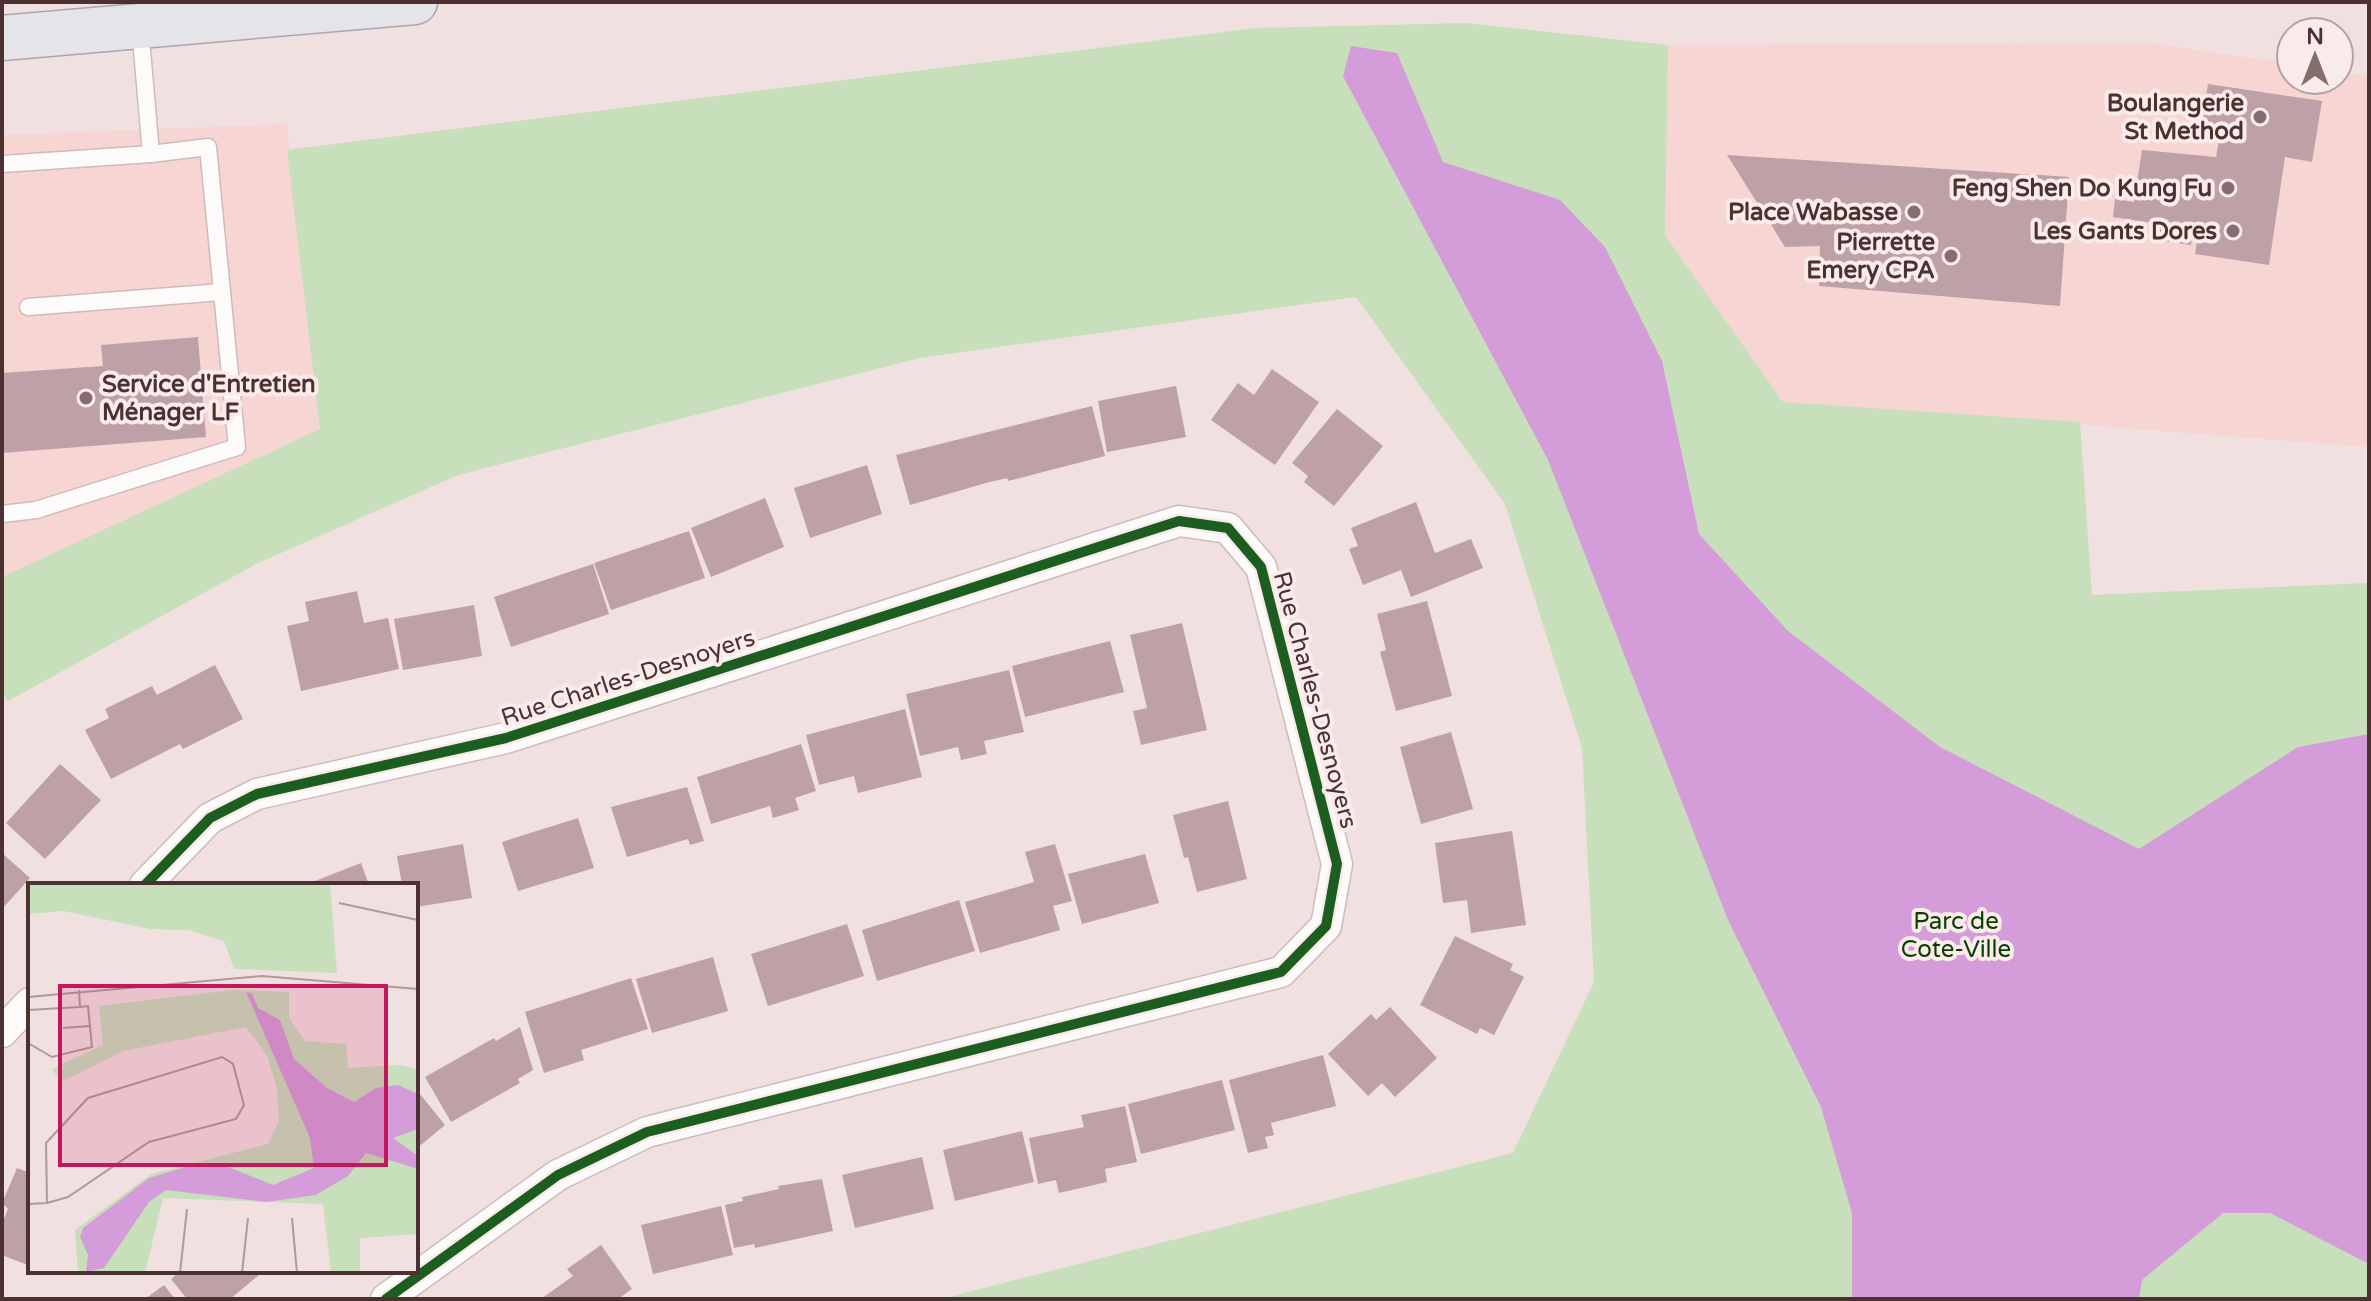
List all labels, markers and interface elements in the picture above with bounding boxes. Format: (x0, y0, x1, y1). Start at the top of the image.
north arrow (2275, 16, 2355, 96)
text: N (2306, 24, 2324, 50)
place label: Boulangerie St Method (2107, 89, 2244, 146)
marker: Boulangerie St Method (2251, 108, 2269, 126)
place label: Feng Shen Do Kung Fu (1952, 174, 2212, 203)
marker: Feng Shen Do Kung Fu (2219, 179, 2237, 197)
place label: Place Wabasse (1728, 198, 1898, 227)
marker: Place Wabasse (1905, 203, 1923, 221)
place label: Les Gants Dores (2033, 217, 2217, 246)
marker: Les Gants Dores (2224, 222, 2242, 240)
place label: Pierrette Emery CPA (1806, 228, 1935, 285)
marker: Pierrette Emery CPA (1942, 247, 1960, 265)
place label: Service d'Entretien Ménager LF (102, 370, 316, 427)
marker: Service d'Entretien Ménager LF (77, 389, 95, 407)
street label: Rue Charles-Desnoyers (1267, 568, 1363, 832)
street label: Rue Charles-Desnoyers (497, 623, 759, 733)
inset map (28, 883, 418, 1273)
park label: Parc de Cote-Ville (1901, 907, 2011, 964)

